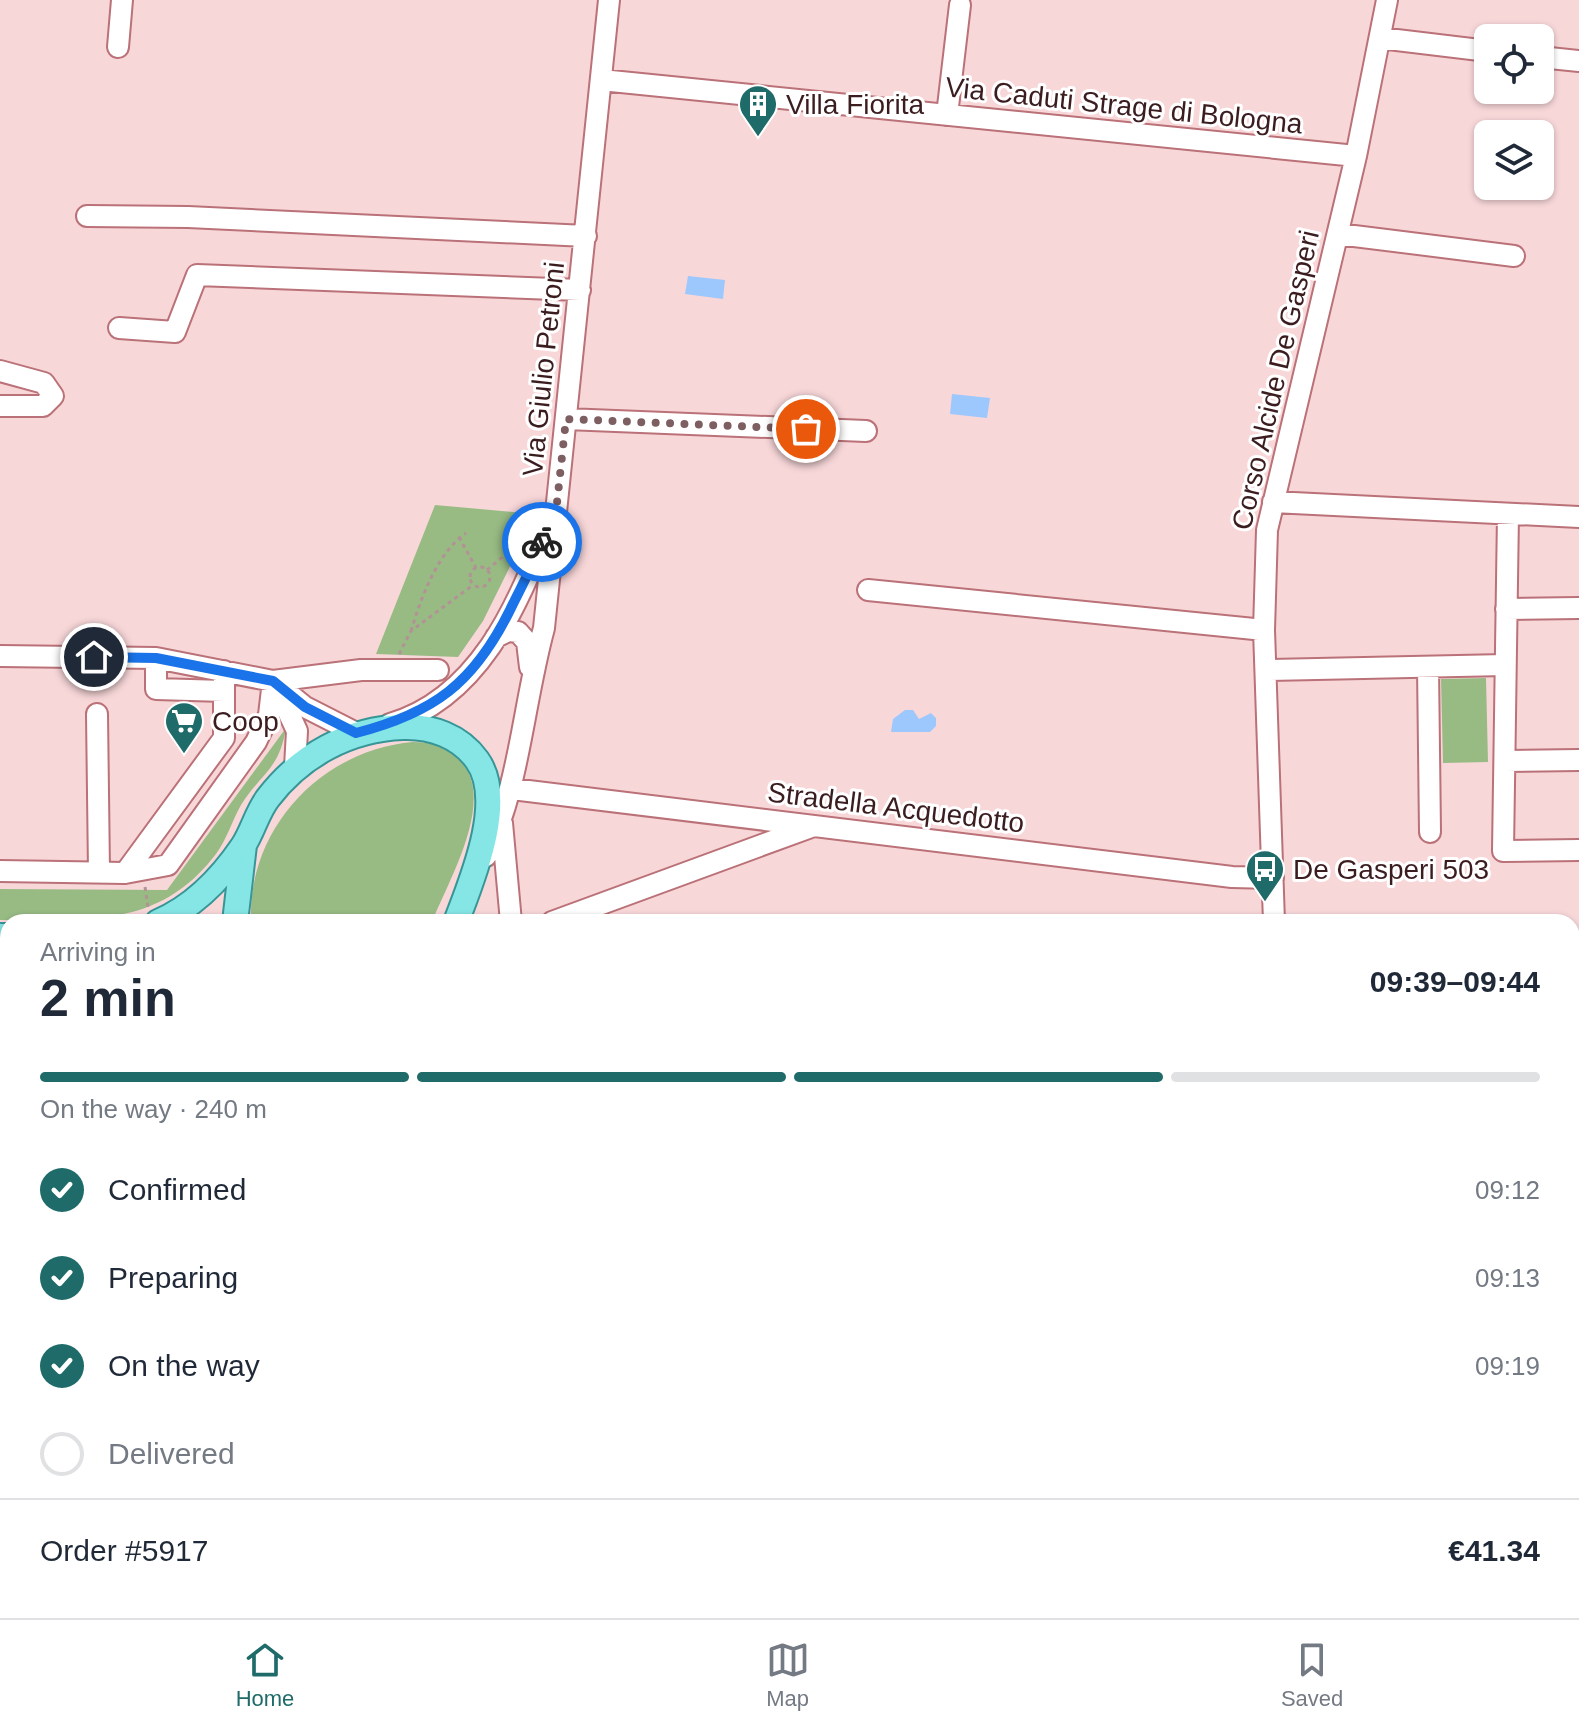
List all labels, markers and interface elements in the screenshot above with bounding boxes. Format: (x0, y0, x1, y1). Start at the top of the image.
map controls (1474, 24, 1554, 200)
button: locate (1474, 24, 1554, 104)
street label: Via Caduti Strage di Bologna (944, 71, 1305, 140)
building icon: Villa Fiorita (737, 83, 779, 138)
place label: Villa Fiorita (786, 89, 924, 120)
button: layers (1474, 120, 1554, 200)
street label: Corso Alcide De Gasperi (1226, 227, 1325, 533)
street label: Via Giulio Petroni (517, 260, 570, 478)
pin (772, 395, 840, 463)
icon: bag (784, 407, 828, 451)
courier (502, 502, 582, 582)
icon: bike (520, 520, 564, 564)
pin (60, 623, 128, 691)
icon: home (72, 635, 116, 679)
supermarket icon: Coop (163, 700, 205, 755)
place label: Coop (212, 706, 279, 737)
street label: Stradella Acquedotto (766, 776, 1026, 839)
bus stop icon: De Gasperi 503 (1244, 848, 1286, 903)
place label: De Gasperi 503 (1293, 854, 1489, 885)
text: Arriving in (40, 937, 156, 967)
text: 09:39–09:44 (1370, 965, 1540, 998)
text: 2 min (40, 969, 176, 1027)
text: On the way · 240 m (40, 1094, 267, 1124)
icon: check (40, 1168, 84, 1212)
text: Confirmed (108, 1173, 246, 1206)
text: 09:12 (1475, 1175, 1540, 1205)
icon: check (40, 1256, 84, 1300)
text: Preparing (108, 1261, 238, 1294)
text: 09:13 (1475, 1263, 1540, 1293)
icon: check (40, 1344, 84, 1388)
text: On the way (108, 1349, 260, 1382)
text: 09:19 (1475, 1351, 1540, 1381)
text: Delivered (108, 1437, 235, 1470)
text: Order #5917 (40, 1534, 208, 1567)
text: €41.34 (1448, 1534, 1540, 1567)
tab: Home (236, 1638, 294, 1712)
tab: Map (766, 1638, 810, 1712)
tab: Saved (1281, 1638, 1343, 1712)

